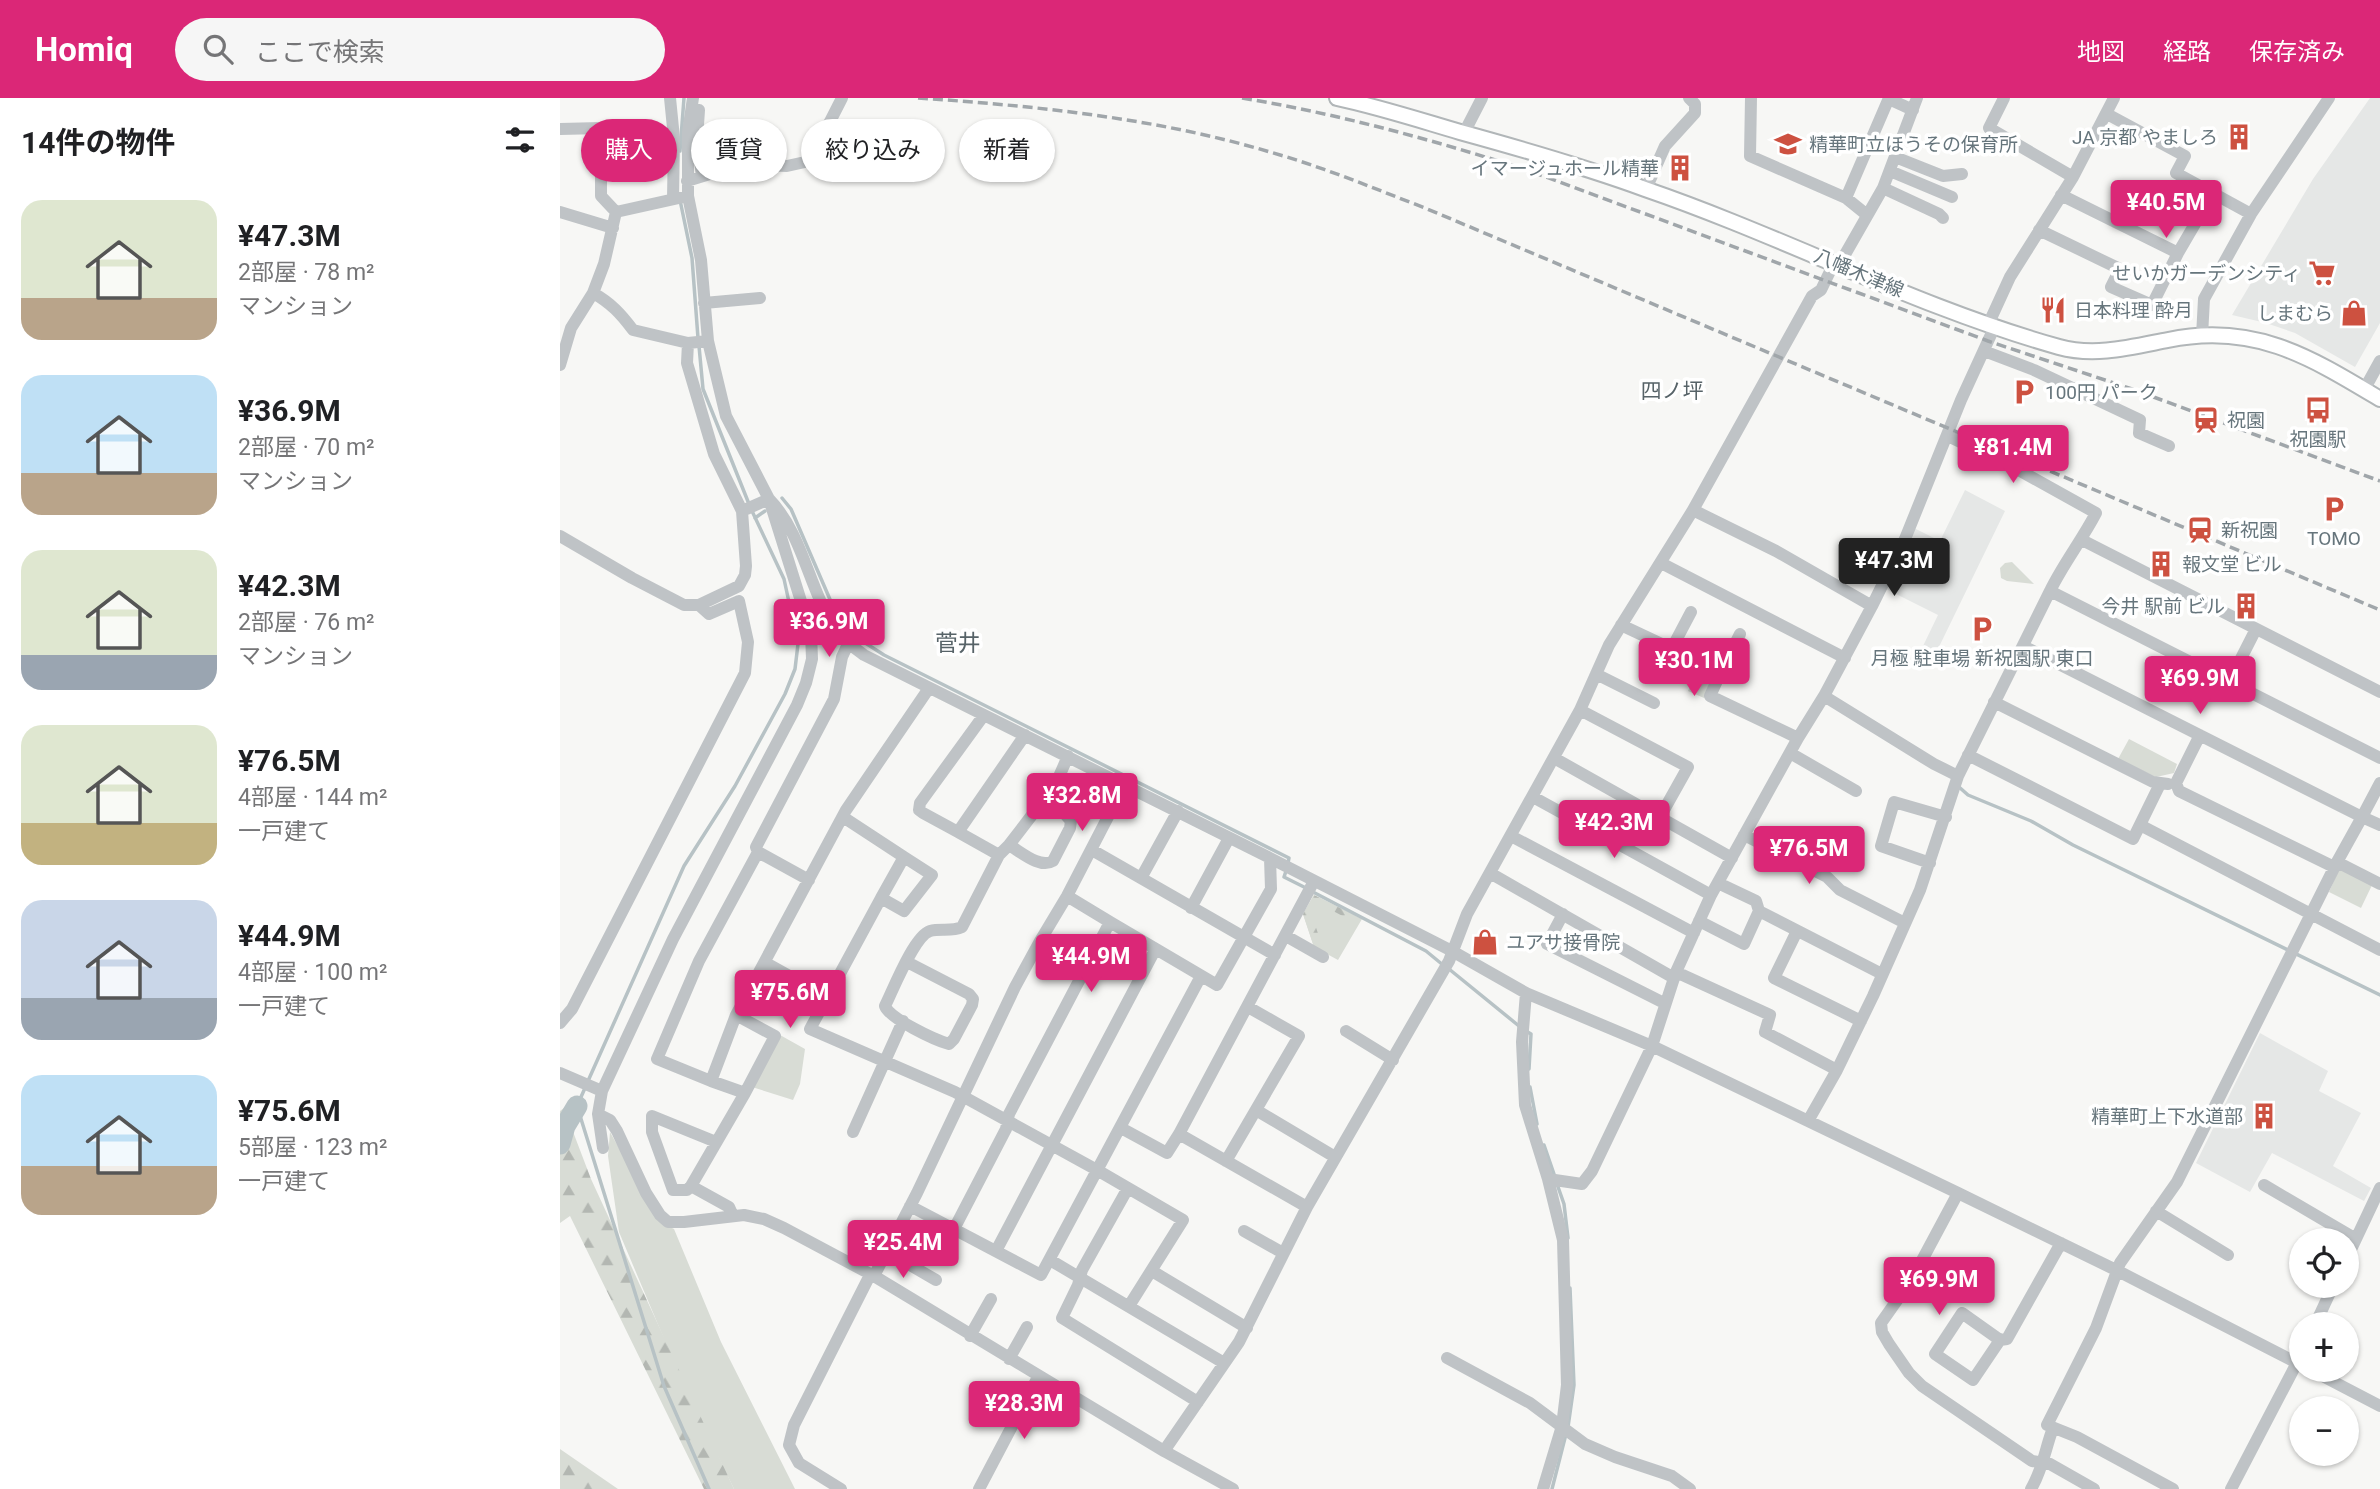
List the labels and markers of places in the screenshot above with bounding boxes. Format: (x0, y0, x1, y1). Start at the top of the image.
building icon: JA 京都 やましろ (2224, 122, 2254, 152)
place label: JA 京都 やましろ (2072, 126, 2218, 149)
school or university icon: 精華町立ほうその保育所 (1773, 129, 1803, 159)
place label: 精華町立ほうその保育所 (1809, 133, 2018, 156)
building icon: イマージュホール精華 (1665, 153, 1695, 183)
place label: イマージュホール精華 (1471, 157, 1659, 180)
pin: ¥40.5M (2109, 180, 2223, 240)
supermarket icon: せいかガーデンシティ (2307, 258, 2337, 288)
place label: せいかガーデンシティ (2112, 262, 2301, 285)
restaurant icon: 日本料理 酔月 (2038, 295, 2068, 325)
shop icon: しまむら (2339, 298, 2369, 328)
place label: 日本料理 酔月 (2074, 299, 2193, 322)
place label: しまむら (2257, 302, 2333, 325)
parking icon: 100円 パーク (2009, 377, 2039, 407)
place label: 100円 パーク (2045, 381, 2158, 404)
bus stop icon: 祝園駅 (2303, 395, 2333, 425)
station icon: 祝園 (2191, 405, 2221, 435)
place label: 祝園 (2227, 409, 2265, 432)
pin: ¥81.4M (1956, 426, 2070, 485)
place label: 祝園駅 (2289, 428, 2347, 451)
parking icon: TOMO (2319, 494, 2349, 524)
station icon: 新祝園 (2185, 515, 2215, 545)
place label: 新祝園 (2221, 519, 2278, 542)
place label: TOMO (2307, 527, 2361, 550)
pin: ¥47.3M (1837, 538, 1951, 598)
building icon: 報文堂 ビル (2146, 549, 2176, 579)
place label: 報文堂 ビル (2182, 553, 2282, 576)
building icon: 今井 駅前 ビル (2231, 591, 2261, 621)
place label: 今井 駅前 ビル (2102, 595, 2225, 618)
pin: ¥36.9M (772, 600, 886, 659)
parking icon: 月極 駐車場 新祝園駅 東口 (1967, 614, 1997, 644)
pin: ¥30.1M (1637, 638, 1751, 698)
place label: 月極 駐車場 新祝園駅 東口 (1870, 647, 2094, 670)
pin: ¥69.9M (2143, 656, 2257, 716)
pin: ¥32.8M (1025, 774, 1139, 833)
pin: ¥42.3M (1557, 800, 1671, 860)
pin: ¥76.5M (1752, 826, 1866, 886)
shop icon: ユアサ接骨院 (1470, 927, 1500, 957)
place label: ユアサ接骨院 (1506, 931, 1620, 954)
pin: ¥44.9M (1034, 934, 1148, 994)
pin: ¥75.6M (733, 970, 847, 1030)
building icon: 精華町上下水道部 (2249, 1101, 2279, 1131)
place label: 精華町上下水道部 (2091, 1105, 2243, 1128)
pin: ¥25.4M (846, 1220, 960, 1280)
pin: ¥69.9M (1882, 1258, 1996, 1317)
pin: ¥28.3M (967, 1382, 1081, 1441)

